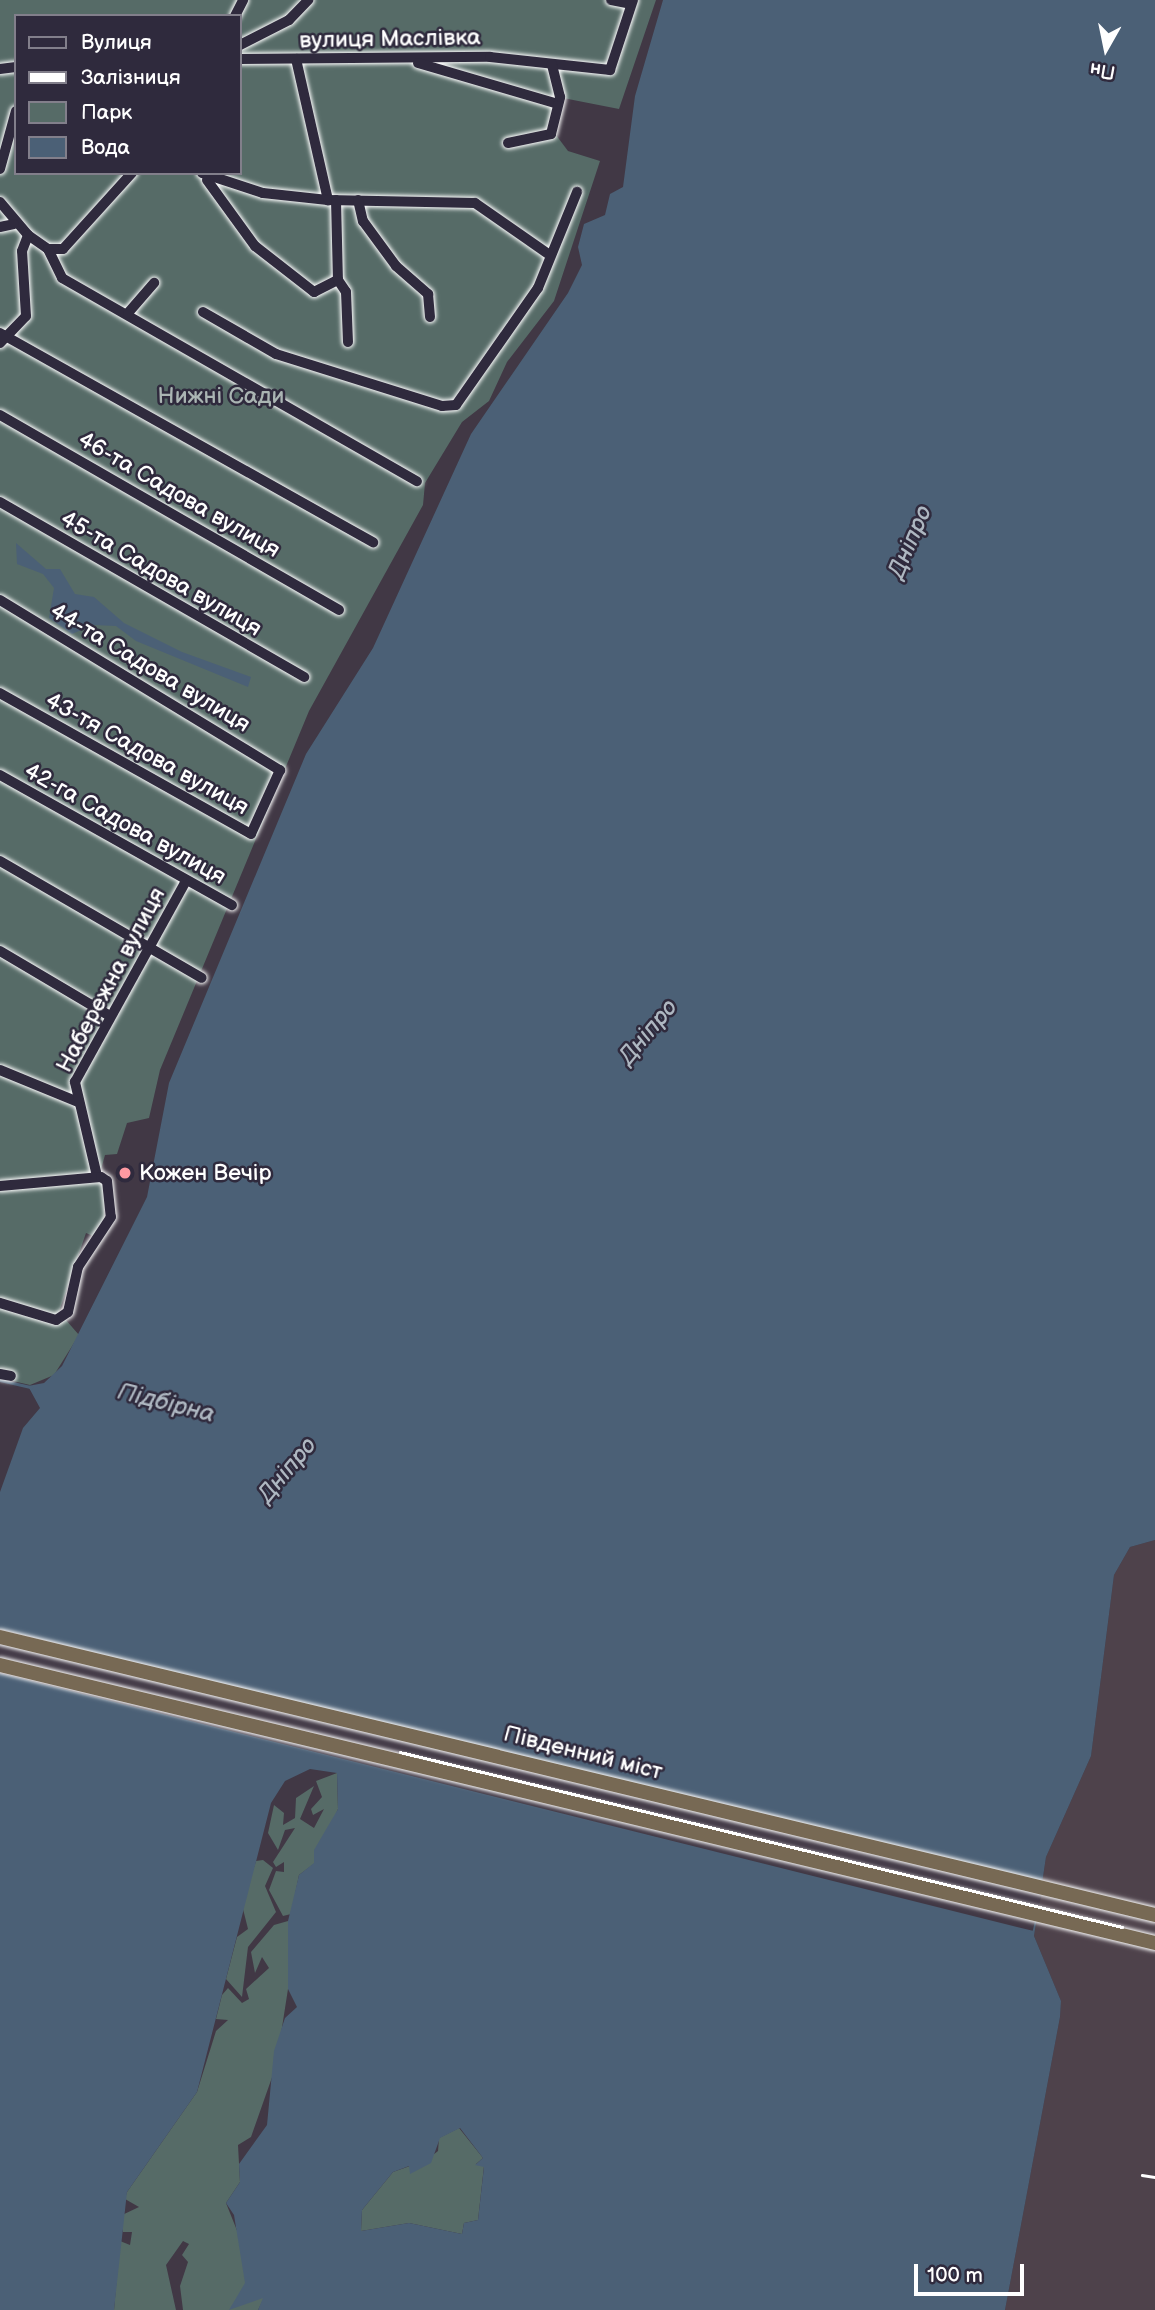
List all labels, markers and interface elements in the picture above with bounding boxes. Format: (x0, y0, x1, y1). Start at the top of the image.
legend (14, 14, 242, 175)
north arrow (1071, 14, 1141, 84)
street label: вулиця Маслівка (299, 24, 481, 54)
text: Вулиця (81, 30, 152, 55)
text: Пн (1088, 57, 1117, 84)
text: Залізниця (81, 65, 181, 90)
text: Парк (81, 100, 132, 125)
text: Вода (81, 135, 130, 160)
park label: Нижні Сади (158, 382, 284, 410)
street label: 46-та Садова вулиця (73, 426, 285, 564)
water label: Дніпро (882, 501, 938, 583)
street label: 45-та Садова вулиця (56, 505, 266, 643)
street label: 44-та Садова вулиця (45, 597, 255, 739)
street label: 43-тя Садова вулиця (41, 687, 253, 821)
street label: 42-га Садова вулиця (19, 757, 231, 891)
street label: Набережна вулиця (51, 883, 171, 1077)
water label: Дніпро (612, 993, 684, 1071)
place label: Кожен Вечір (139, 1159, 271, 1187)
marker: Кожен Вечір (117, 1165, 133, 1181)
water label: Підбірна (115, 1377, 217, 1429)
water label: Дніпро (251, 1431, 323, 1509)
street label: Південний міст (501, 1720, 665, 1786)
scale bar (917, 2250, 1027, 2294)
text: 100 m (927, 2263, 983, 2288)

